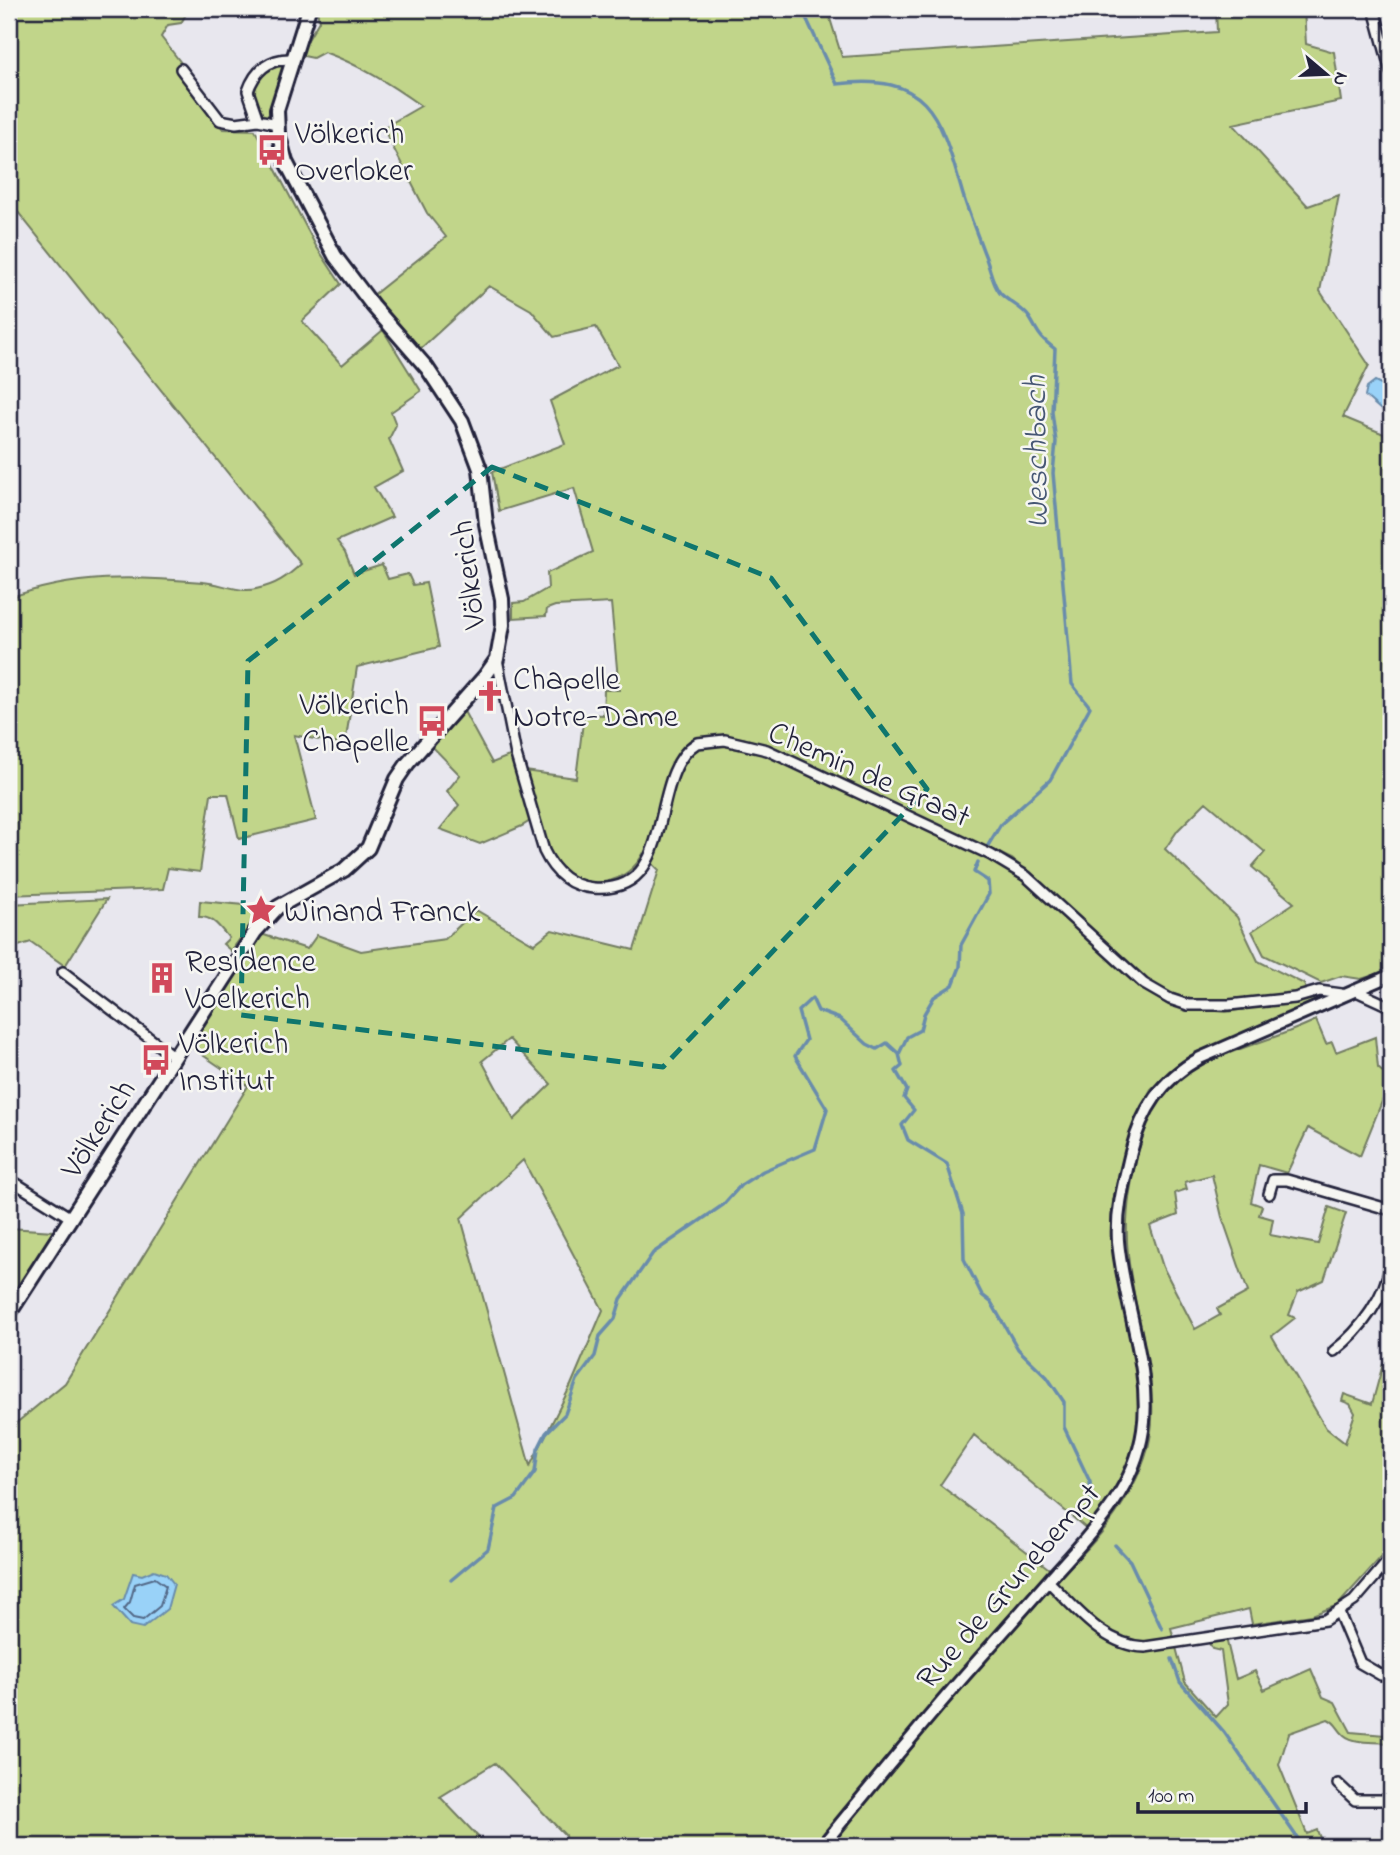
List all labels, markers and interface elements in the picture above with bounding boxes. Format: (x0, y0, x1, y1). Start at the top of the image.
north arrow (1292, 38, 1362, 108)
text: N (1325, 68, 1355, 89)
place label: Völkerich Overloker (294, 112, 413, 196)
bus stop icon: Völkerich Overloker (255, 133, 289, 167)
water label: Weschbach (1013, 374, 1063, 529)
street label: Völkerich (440, 517, 501, 633)
place label: Chapelle Notre-Dame (513, 658, 679, 742)
church icon: Chapelle Notre-Dame (473, 679, 507, 713)
place label: Völkerich Chapelle (298, 683, 410, 767)
bus stop icon: Völkerich Chapelle (415, 704, 449, 738)
street label: Chemin de Graat (760, 711, 978, 842)
place label: Winand Franck (284, 890, 481, 937)
place icon: Winand Franck (244, 893, 278, 927)
place label: Residence Voelkerich (184, 940, 316, 1024)
building icon: Residence Voelkerich (145, 961, 179, 995)
place label: Völkerich Institut (178, 1022, 289, 1106)
bus stop icon: Völkerich Institut (139, 1043, 173, 1077)
street label: Völkerich (50, 1071, 149, 1189)
street label: Rue de Grunebempt (906, 1473, 1113, 1701)
scale bar (1138, 1771, 1306, 1815)
text: 100 m (1148, 1782, 1194, 1812)

